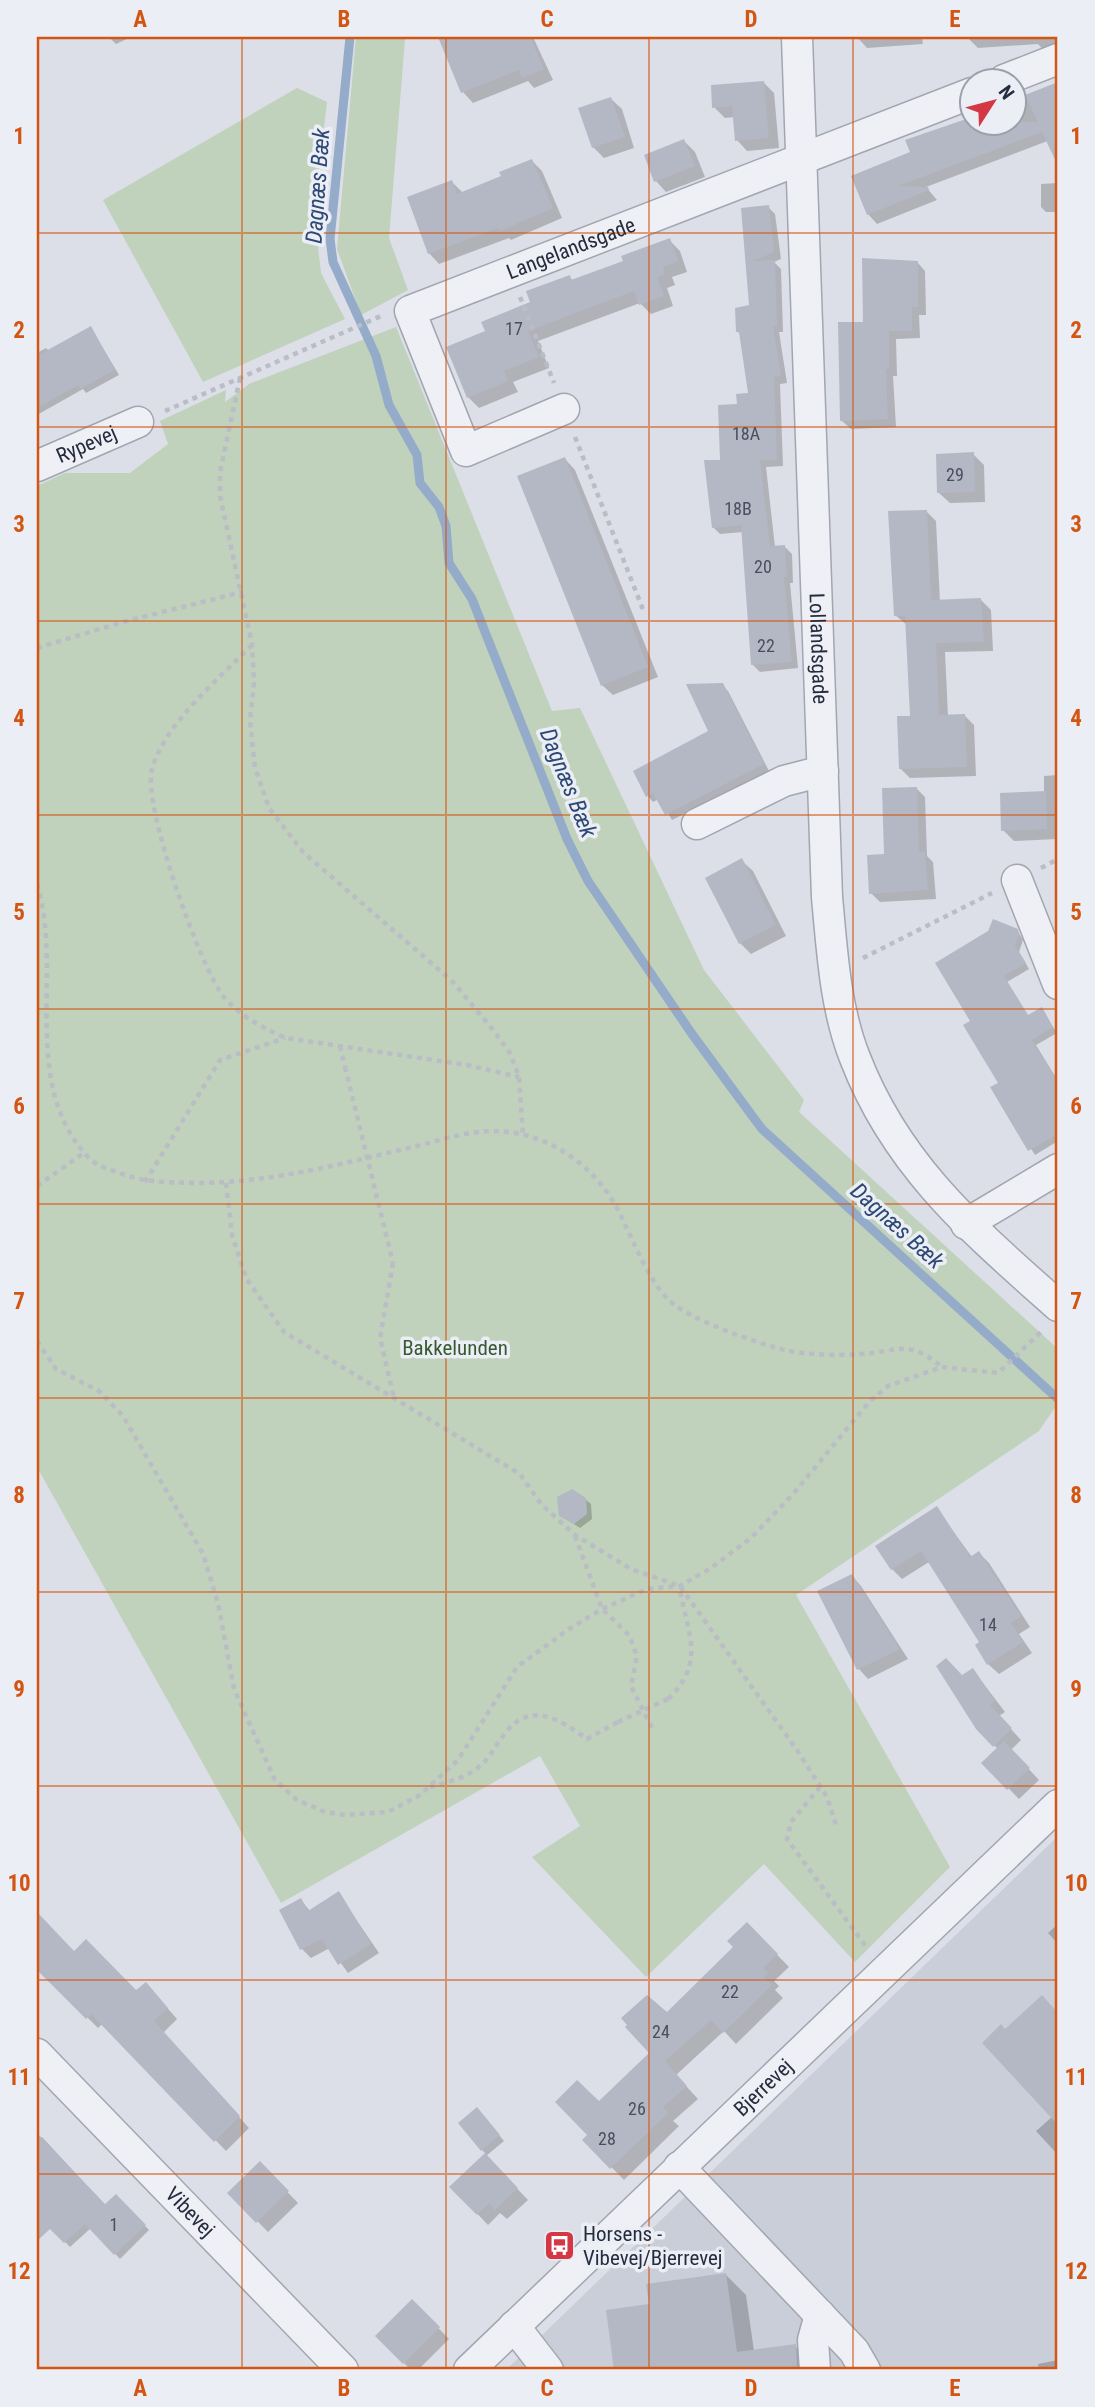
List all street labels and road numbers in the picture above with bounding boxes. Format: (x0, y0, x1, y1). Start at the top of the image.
street label: Langelandsgade (503, 213, 639, 284)
street label: Rypevej (53, 421, 120, 468)
street label: Lollandsgade (804, 593, 832, 705)
street label: Bjerrevej (729, 2054, 798, 2121)
street label: Vibevej (161, 2182, 220, 2242)

